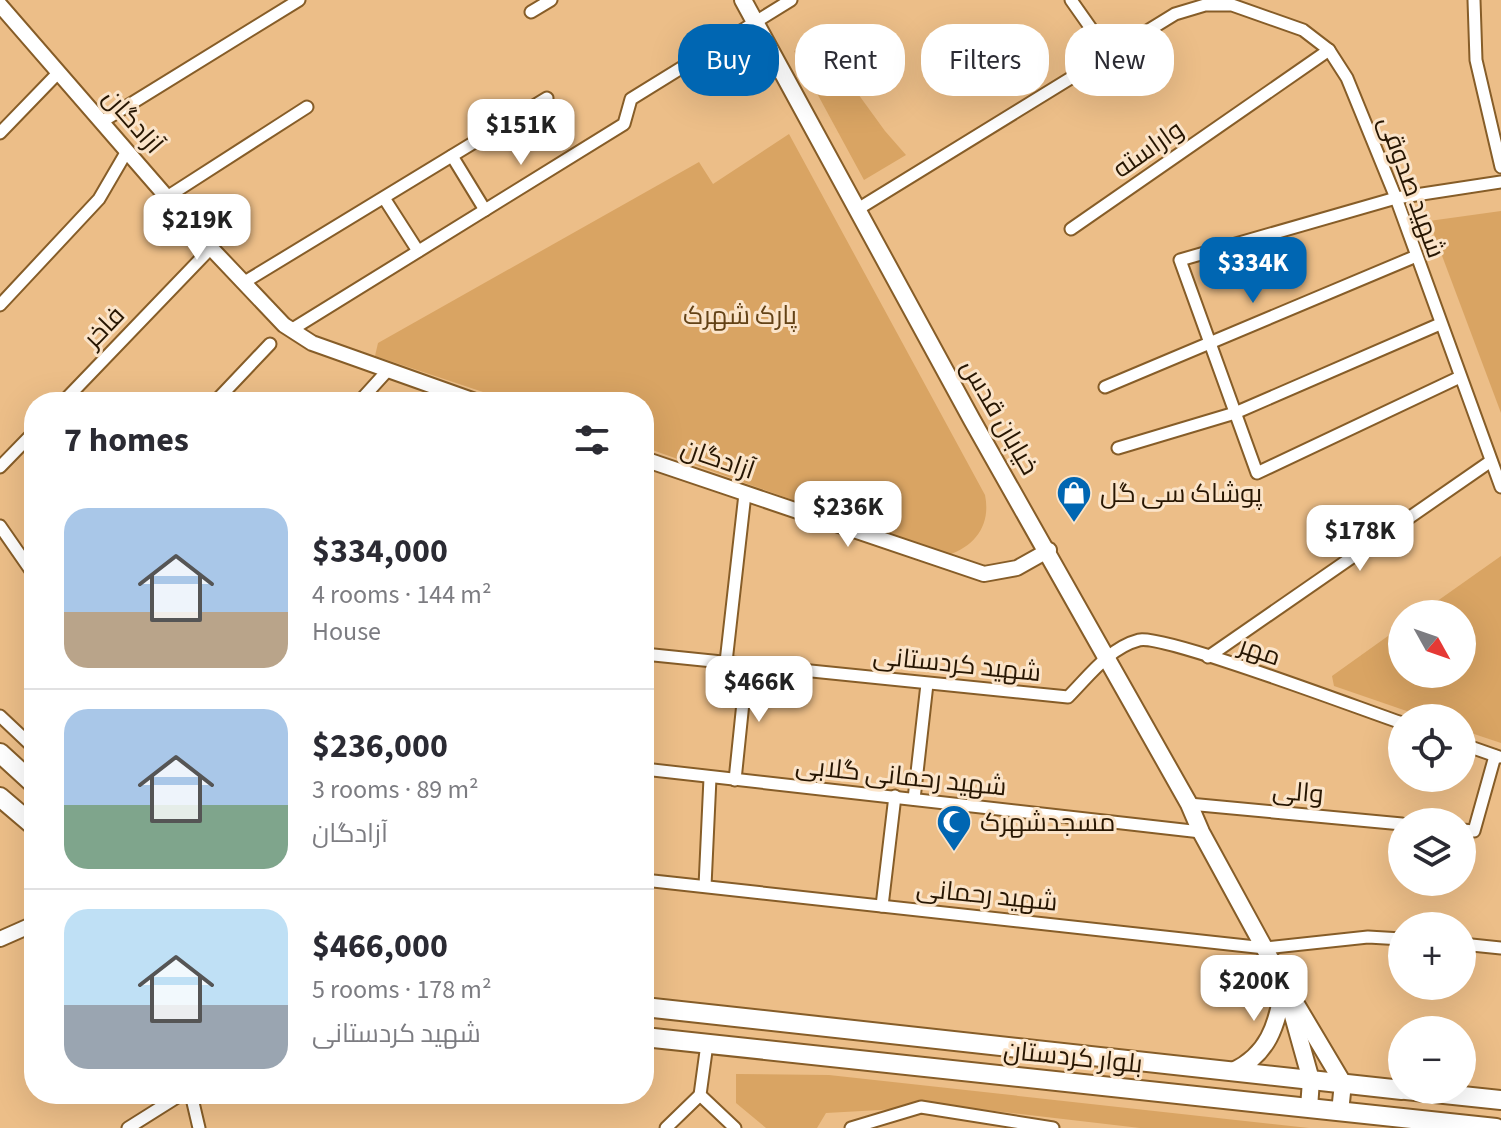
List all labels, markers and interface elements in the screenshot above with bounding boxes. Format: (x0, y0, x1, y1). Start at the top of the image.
chip: Buy (678, 24, 779, 96)
chip: Rent (795, 24, 905, 96)
chip: Filters (921, 24, 1049, 96)
chip: New (1065, 24, 1174, 96)
street label: آزادگان (94, 80, 172, 162)
pin: $151K (465, 99, 577, 167)
text: $151K (486, 106, 556, 143)
street label: واراسته (1105, 111, 1191, 187)
street label: شهید صدوقی (1369, 111, 1455, 263)
pin: $219K (141, 194, 253, 262)
text: $219K (162, 201, 232, 238)
pin: $334K (1197, 237, 1309, 305)
text: $334K (1218, 244, 1288, 281)
park label: پارک شهرک (683, 297, 797, 334)
street label: فاخر (73, 298, 133, 358)
street label: خیابان قدس (952, 352, 1048, 482)
text: 7 homes (64, 416, 189, 465)
icon: filters (570, 418, 614, 462)
street label: آزادگان (676, 429, 760, 489)
shop icon: پوشاک سی گل (1055, 474, 1093, 524)
place label: پوشاک سی گل (1100, 475, 1262, 512)
pin: $236K (792, 481, 904, 549)
text: $236K (813, 488, 883, 525)
pin: $178K (1304, 505, 1416, 573)
text: $178K (1325, 512, 1395, 549)
text: $334,000 (312, 527, 448, 576)
icon: home (128, 540, 224, 636)
text: 4 rooms · 144 m² (312, 576, 491, 613)
north arrow (1388, 600, 1476, 688)
map controls (1388, 600, 1476, 1104)
text: House (312, 613, 381, 650)
street label: مهر (1232, 626, 1286, 675)
street label: شهید کردستانی (871, 637, 1043, 691)
pin: $466K (703, 656, 815, 724)
text: $466K (724, 663, 794, 700)
button: locate (1388, 704, 1476, 792)
text: $236,000 (312, 722, 448, 771)
icon: home (128, 741, 224, 837)
street label: شهید رحمانی گلابی (794, 747, 1008, 805)
text: 3 rooms · 89 m² (312, 771, 479, 808)
street label: والی (1271, 771, 1325, 813)
mosque icon: مسجدشهرک (935, 803, 973, 853)
place label: مسجدشهرک (980, 804, 1116, 841)
button: layers (1388, 808, 1476, 896)
text: آزادگان (312, 815, 388, 852)
street label: شهید رحمانی (915, 869, 1059, 921)
button: + (1388, 912, 1476, 1000)
text: $466,000 (312, 922, 448, 971)
icon: home (128, 941, 224, 1037)
pin: $200K (1198, 955, 1310, 1023)
text: $200K (1219, 962, 1289, 999)
text: 5 rooms · 178 m² (312, 971, 491, 1008)
text: شهید کردستانی (312, 1015, 481, 1052)
button: − (1388, 1016, 1476, 1104)
street label: بلوار کردستان (1002, 1031, 1144, 1083)

